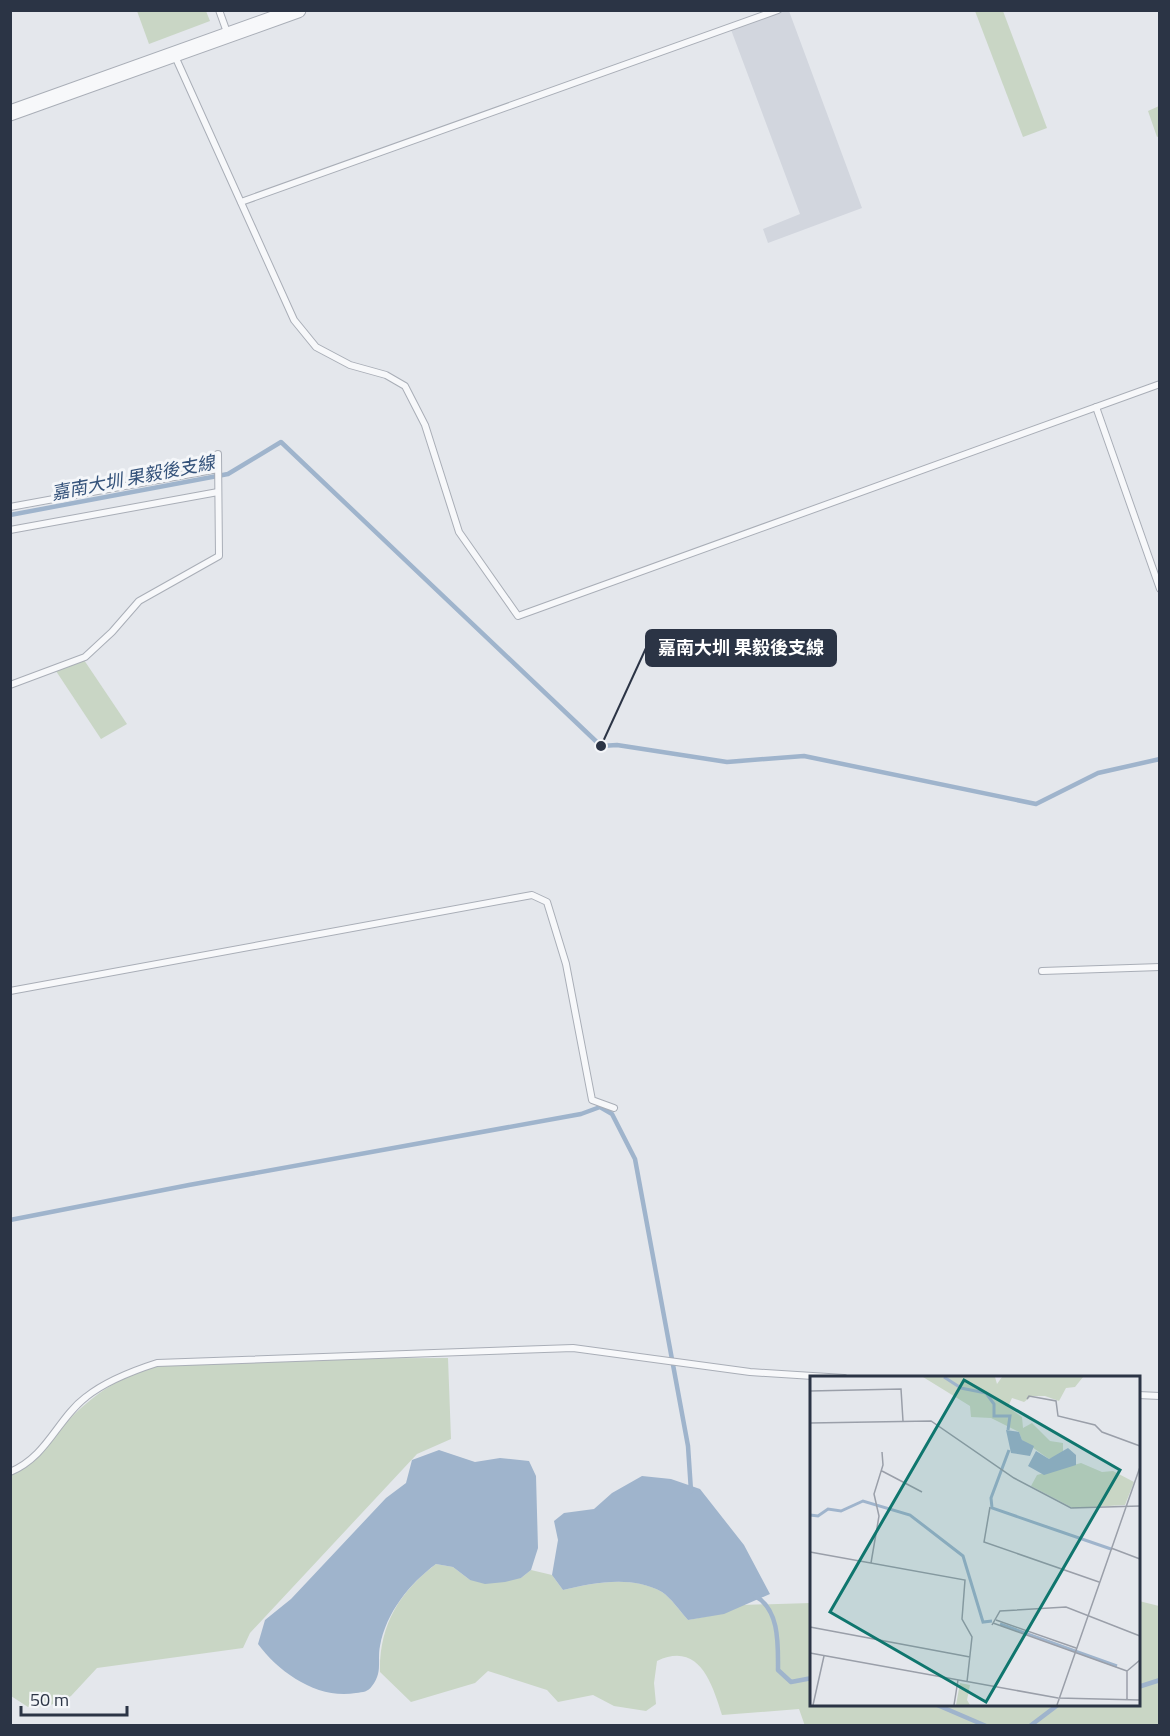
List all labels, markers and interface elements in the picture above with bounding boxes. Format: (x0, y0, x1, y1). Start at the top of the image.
water label: 嘉南大圳 果毅後支線 (49, 448, 219, 507)
callout: 嘉南大圳 果毅後支線 (646, 630, 836, 666)
text: 嘉南大圳 果毅後支線 (658, 634, 824, 661)
inset map (810, 1376, 1140, 1706)
scale bar (21, 1679, 128, 1717)
text: 50 m (30, 1686, 69, 1713)

